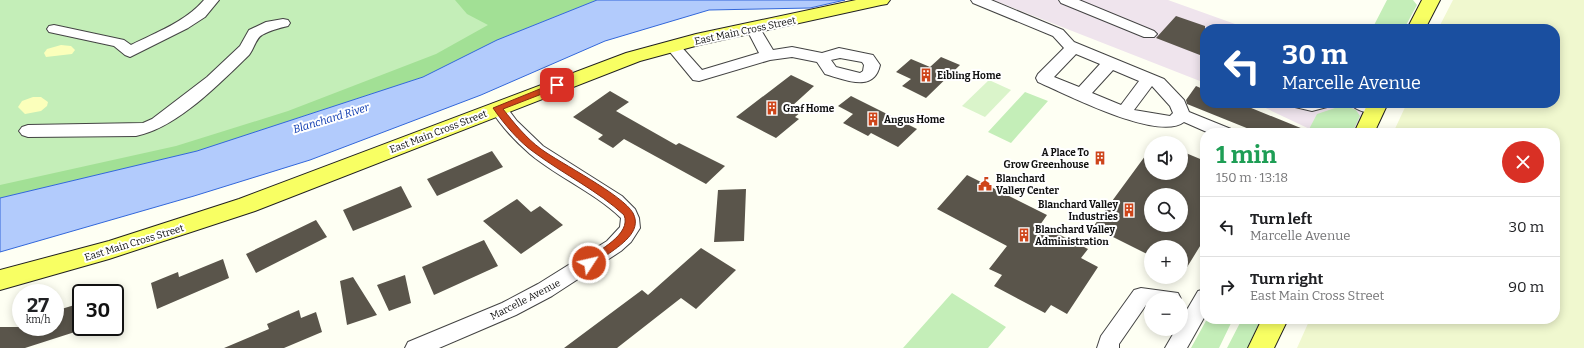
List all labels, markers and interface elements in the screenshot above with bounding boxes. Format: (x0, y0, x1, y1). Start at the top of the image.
street label: East Main Cross Street (693, 14, 797, 48)
text: 30 m (1282, 38, 1348, 71)
icon: left (1216, 40, 1268, 92)
building icon: Eibling Home (918, 67, 934, 83)
pin (540, 68, 574, 102)
place label: Eibling Home (937, 70, 1001, 82)
text: Marcelle Avenue (1282, 72, 1421, 94)
icon: arrive (546, 74, 568, 96)
building icon: Graf Home (764, 100, 780, 116)
water label: Blanchard River (292, 101, 371, 136)
place label: Graf Home (783, 103, 835, 115)
street label: East Main Cross Street (388, 108, 489, 156)
building icon: Angus Home (865, 111, 881, 127)
place label: Angus Home (884, 114, 945, 126)
map controls (1144, 136, 1188, 336)
button: sound (1144, 136, 1188, 180)
text: 1 min (1216, 141, 1277, 169)
button: close (1502, 141, 1544, 183)
place label: A Place To Grow Greenhouse (1004, 147, 1090, 171)
building icon: A Place To Grow Greenhouse (1092, 150, 1108, 166)
text: 150 m · 13:18 (1216, 170, 1288, 185)
place label: Blanchard Valley Center (996, 173, 1059, 197)
public building icon: Blanchard Valley Center (977, 176, 993, 192)
button: search (1144, 188, 1188, 232)
place label: Blanchard Valley Industries (1038, 199, 1118, 223)
building icon: Blanchard Valley Industries (1121, 202, 1137, 218)
text: Turn left (1250, 210, 1312, 228)
icon: left (1216, 216, 1238, 238)
text: 30 m (1509, 218, 1544, 236)
street label: East Main Cross Street (83, 222, 186, 264)
place label: Blanchard Valley Administration (1035, 224, 1115, 248)
building icon: Blanchard Valley Administration (1016, 227, 1032, 243)
text: Marcelle Avenue (1250, 228, 1350, 243)
button: + (1144, 240, 1188, 284)
position arrow (568, 242, 610, 284)
text: Turn right (1250, 270, 1323, 288)
icon: right (1216, 276, 1238, 298)
street label: Marcelle Avenue (488, 277, 563, 323)
text: 90 m (1508, 278, 1544, 296)
speed limit sign: 30 (72, 284, 124, 336)
text: East Main Cross Street (1250, 288, 1384, 303)
button: − (1144, 292, 1188, 336)
text: 27 (27, 293, 49, 317)
text: km/h (26, 314, 50, 326)

